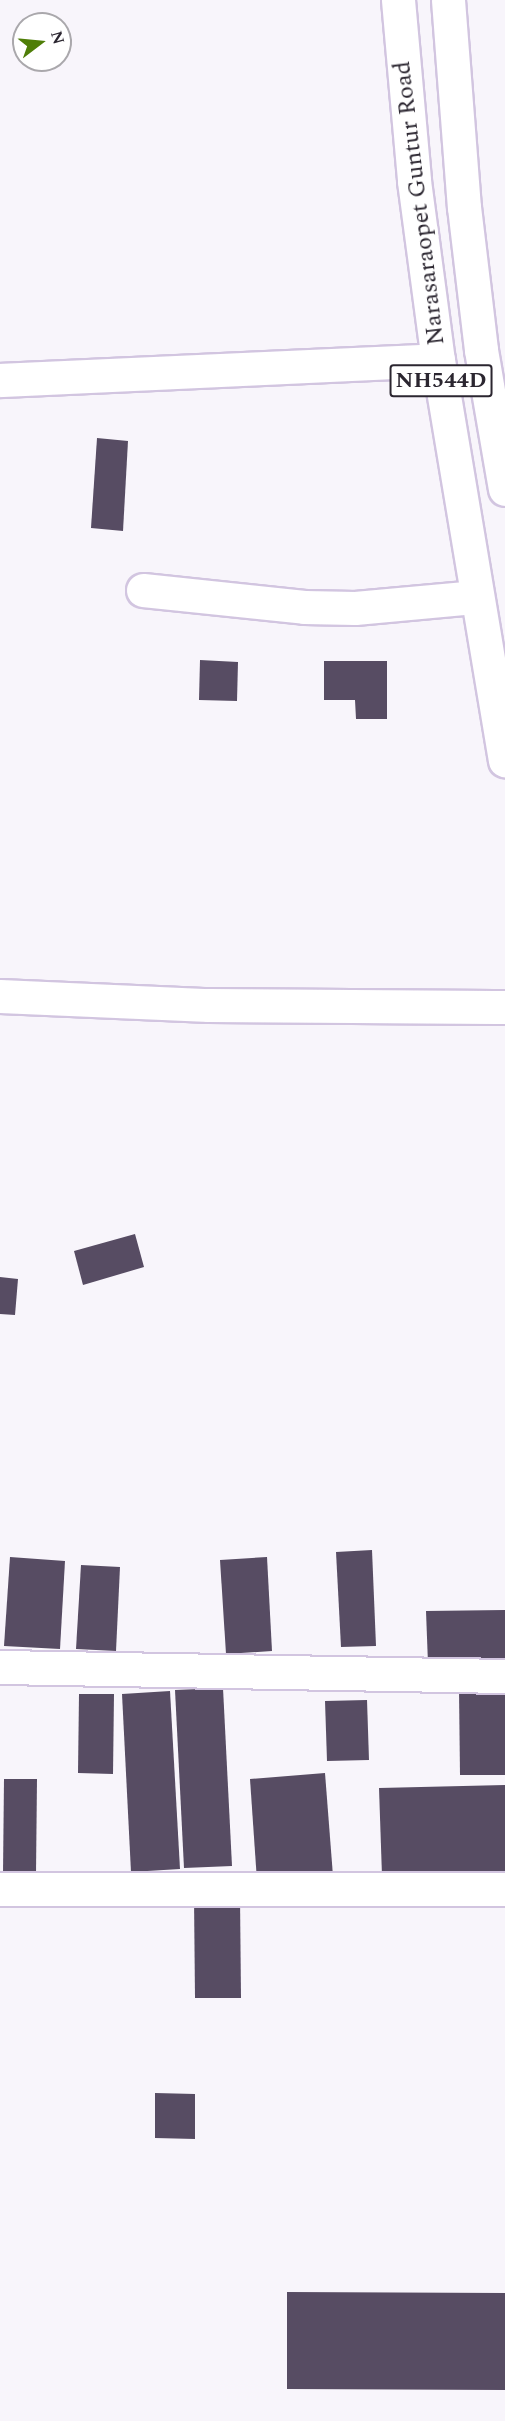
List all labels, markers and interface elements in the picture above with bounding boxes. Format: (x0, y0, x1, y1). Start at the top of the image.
north arrow (12, 12, 72, 72)
text: N (44, 28, 71, 47)
street label: Narasaraopet Guntur Road (388, 59, 452, 347)
road number: NH544D (388, 362, 494, 400)

